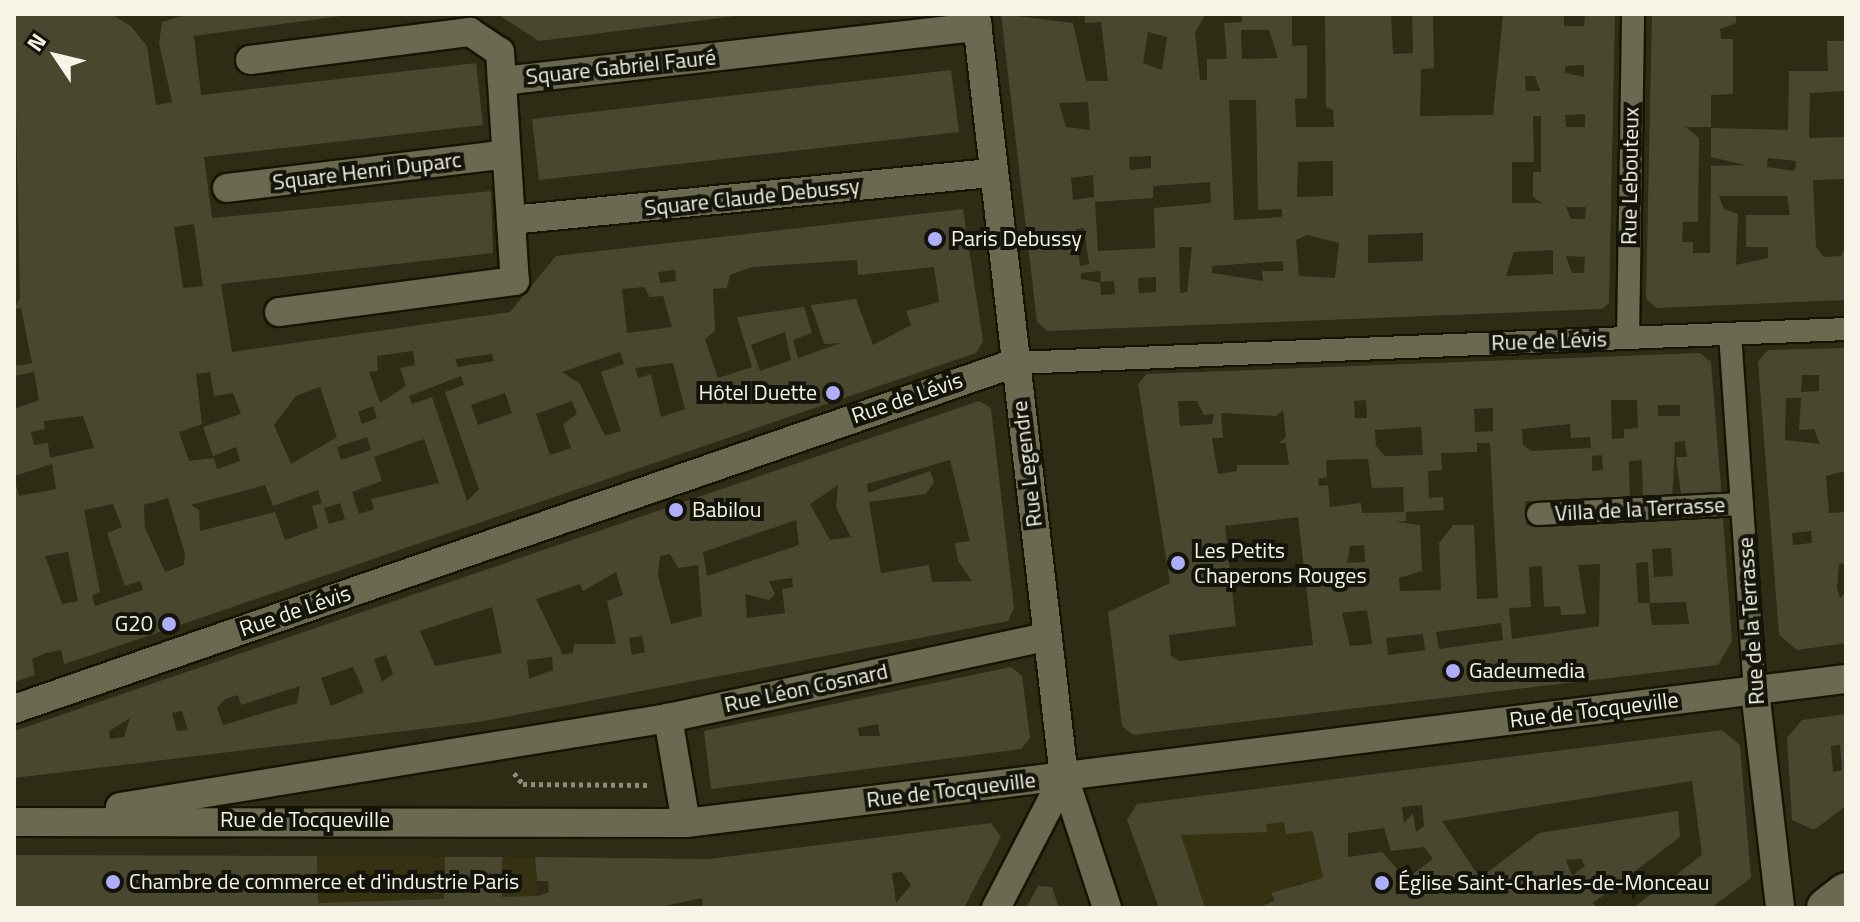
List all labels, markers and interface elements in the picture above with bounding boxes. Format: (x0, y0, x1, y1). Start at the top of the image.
north arrow (16, 16, 96, 96)
text: N (18, 26, 55, 58)
street label: Square Gabriel Fauré (525, 44, 717, 90)
street label: Rue Lebouteux (1616, 107, 1644, 245)
street label: Square Henri Duparc (271, 146, 463, 196)
street label: Square Claude Debussy (643, 173, 861, 221)
place label: Paris Debussy (951, 226, 1082, 252)
marker: Paris Debussy (926, 230, 944, 248)
street label: Rue de Lévis (1491, 326, 1607, 356)
street label: Rue de Lévis (848, 367, 966, 429)
place label: Hôtel Duette (699, 380, 817, 406)
marker: Hôtel Duette (824, 384, 842, 402)
street label: Rue Legendre (1006, 399, 1048, 529)
street label: Villa de la Terrasse (1554, 491, 1726, 527)
place label: Babilou (692, 497, 761, 523)
marker: Babilou (667, 501, 685, 519)
street label: Rue de la Terrasse (1732, 536, 1770, 706)
place label: Les Petits Chaperons Rouges (1194, 537, 1367, 588)
marker: Les Petits Chaperons Rouges (1169, 554, 1187, 572)
street label: Rue de Lévis (236, 580, 354, 642)
place label: G20 (115, 611, 153, 637)
marker: G20 (160, 615, 178, 633)
street label: Rue Léon Cosnard (722, 658, 890, 718)
place label: Gadeumedia (1469, 658, 1585, 684)
marker: Gadeumedia (1444, 662, 1462, 680)
street label: Rue de Tocqueville (1508, 687, 1680, 733)
street label: Rue de Tocqueville (865, 767, 1037, 813)
street label: Rue de Tocqueville (220, 807, 390, 833)
place label: Chambre de commerce et d'industrie Paris (129, 869, 519, 895)
place label: Église Saint-Charles-de-Monceau (1398, 870, 1709, 896)
marker: Chambre de commerce et d'industrie Paris (104, 873, 122, 891)
marker: Église Saint-Charles-de-Monceau (1373, 874, 1391, 892)

